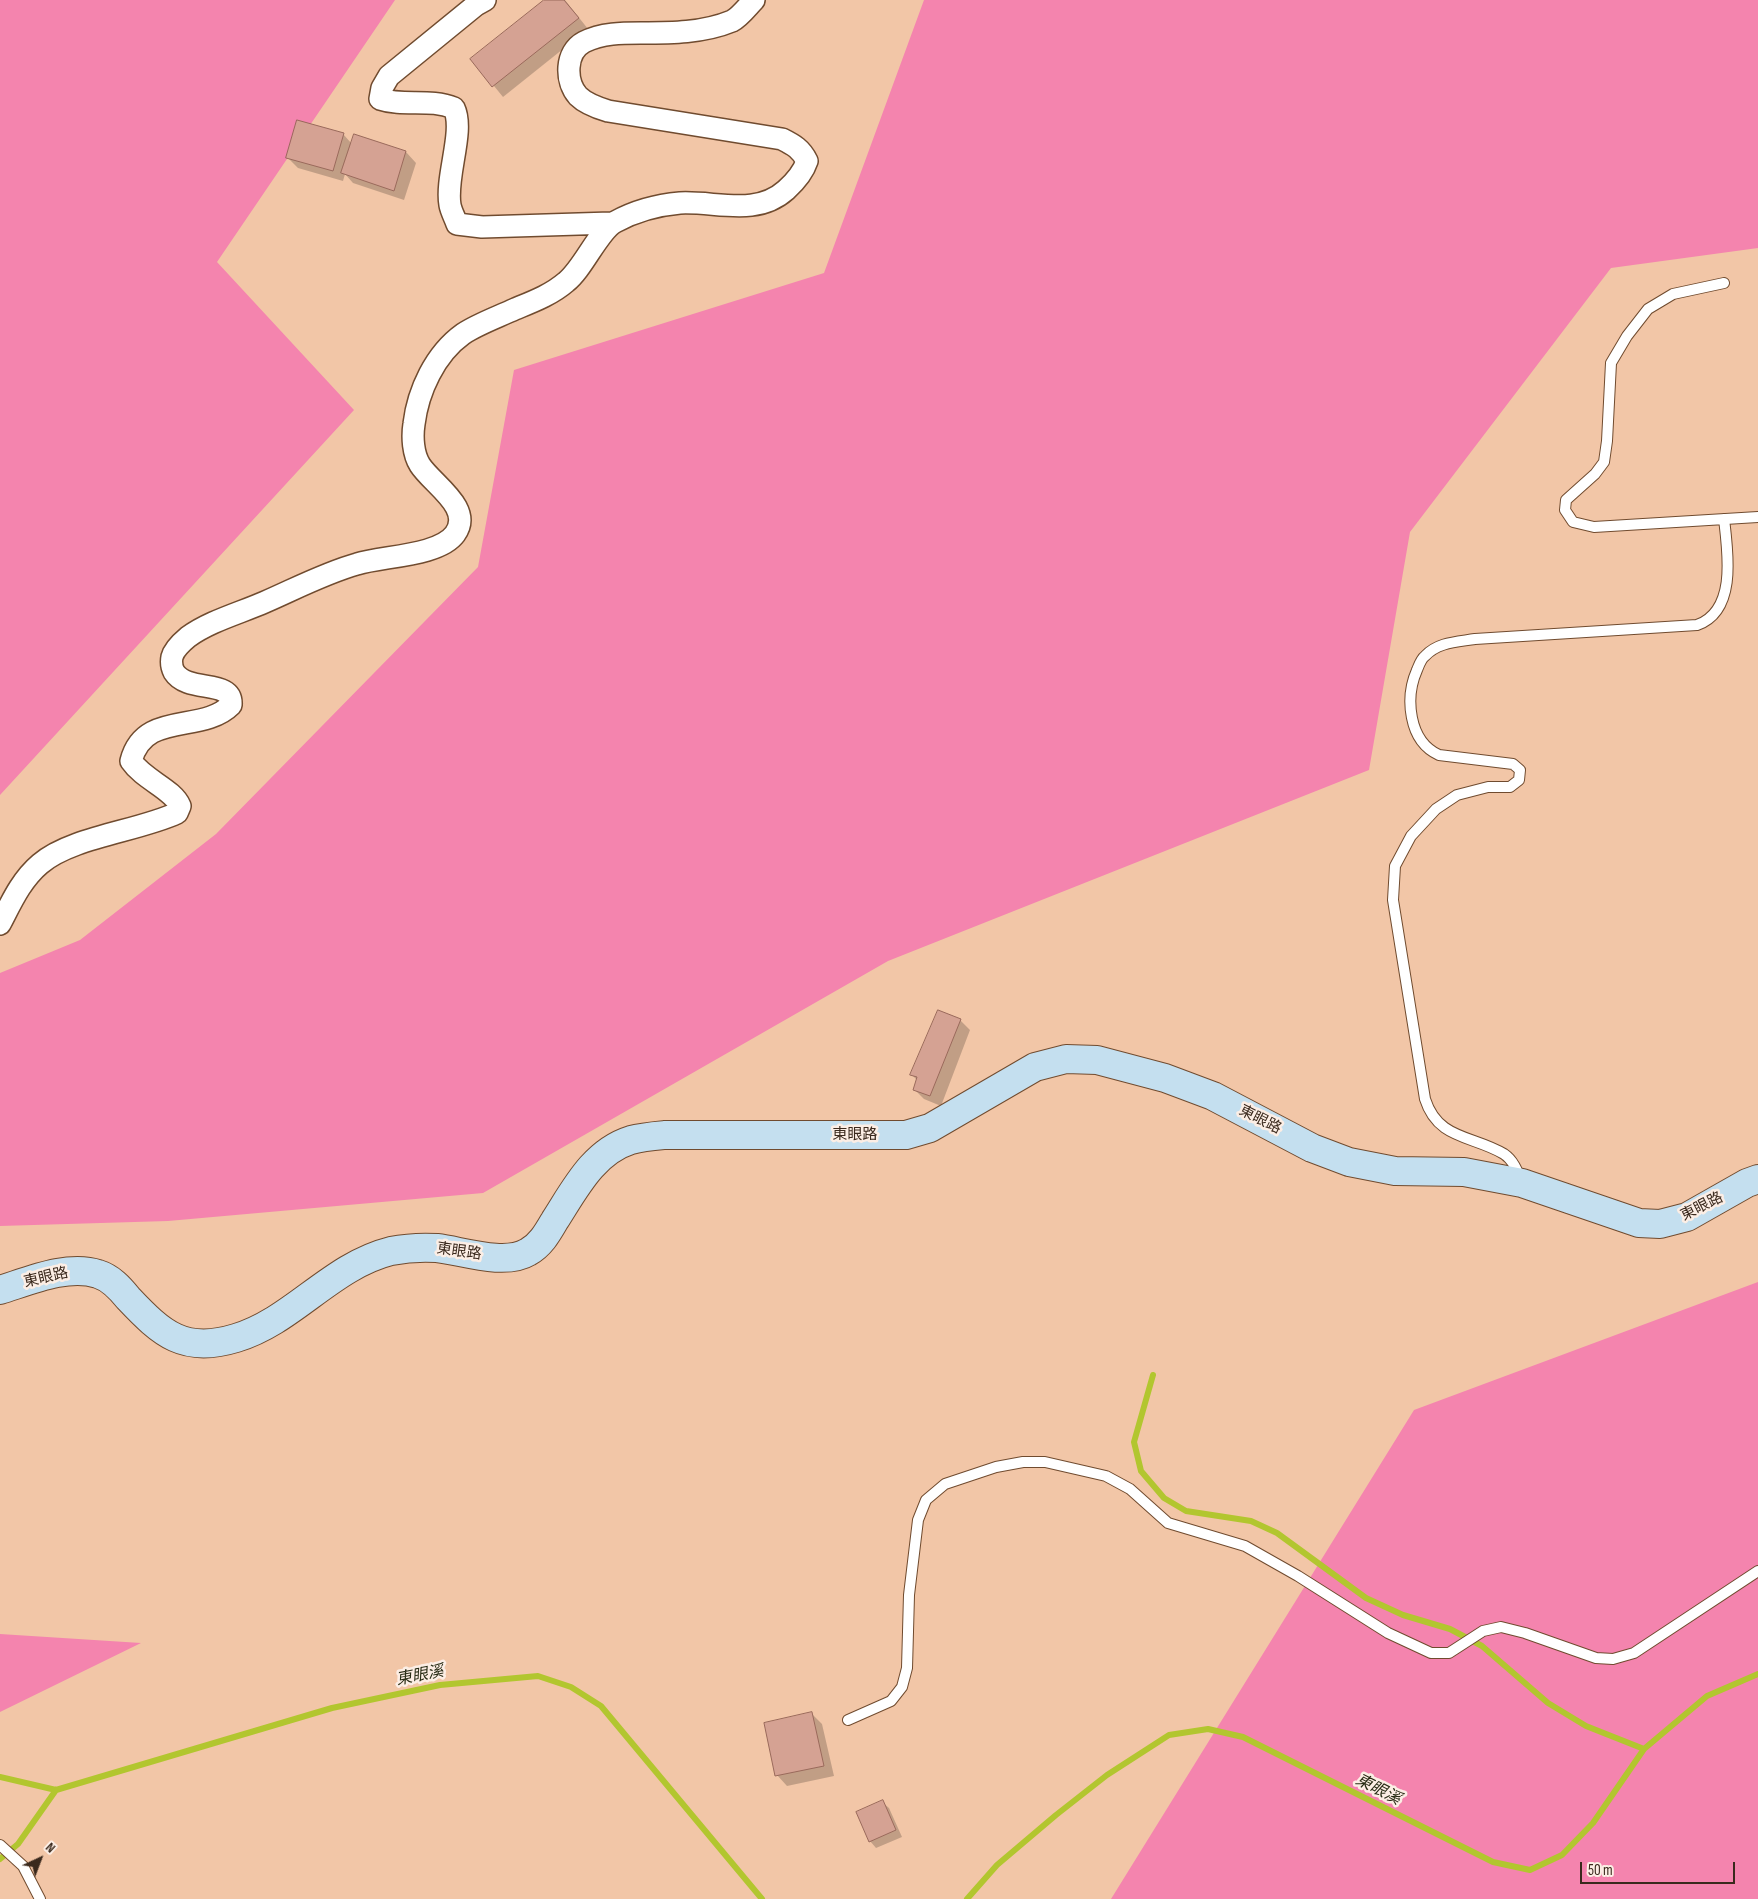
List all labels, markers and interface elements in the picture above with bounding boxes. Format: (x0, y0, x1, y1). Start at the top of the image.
street label: 東眼路 (1236, 1102, 1284, 1138)
street label: 東眼路 (833, 1126, 877, 1144)
street label: 東眼路 (1678, 1189, 1726, 1225)
street label: 東眼路 (435, 1240, 483, 1264)
street label: 東眼路 (22, 1264, 70, 1292)
water label: 東眼溪 (395, 1662, 445, 1690)
water label: 東眼溪 (1352, 1771, 1404, 1809)
north arrow (15, 1834, 65, 1884)
text: N (42, 1839, 59, 1856)
scale bar (1583, 1852, 1738, 1884)
text: 50 m (1588, 1861, 1613, 1880)

